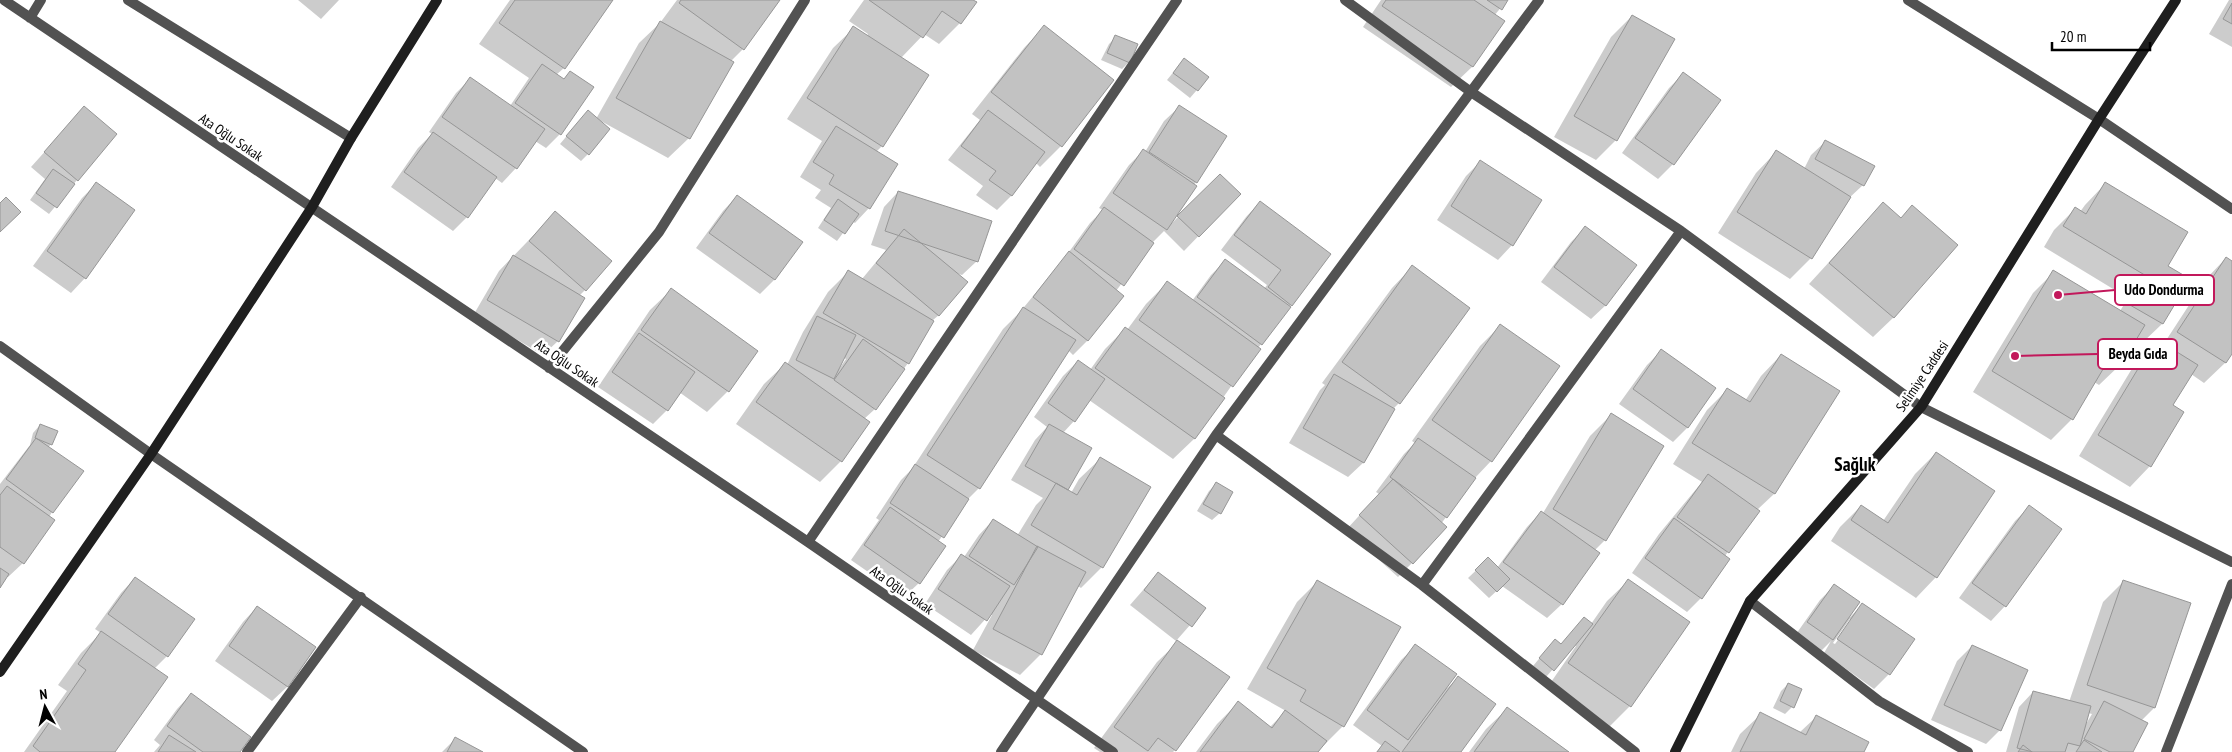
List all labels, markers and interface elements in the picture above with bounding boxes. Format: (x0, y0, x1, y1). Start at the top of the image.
scale bar (2052, 20, 2150, 52)
text: 20 m (2060, 27, 2086, 46)
street label: Ata Oğlu Sokak (196, 109, 267, 165)
callout: Udo Dondurma (2115, 275, 2214, 305)
text: Udo Dondurma (2124, 280, 2204, 299)
street label: Ata Oğlu Sokak (532, 335, 603, 391)
street label: Selimiye Caddesi (1892, 337, 1952, 415)
callout: Beyda Gıda (2098, 339, 2177, 369)
text: Beyda Gıda (2108, 344, 2168, 363)
district label: Sağlık (1834, 452, 1876, 476)
street label: Ata Oğlu Sokak (867, 562, 938, 619)
north arrow (20, 682, 70, 732)
text: N (39, 685, 48, 703)

